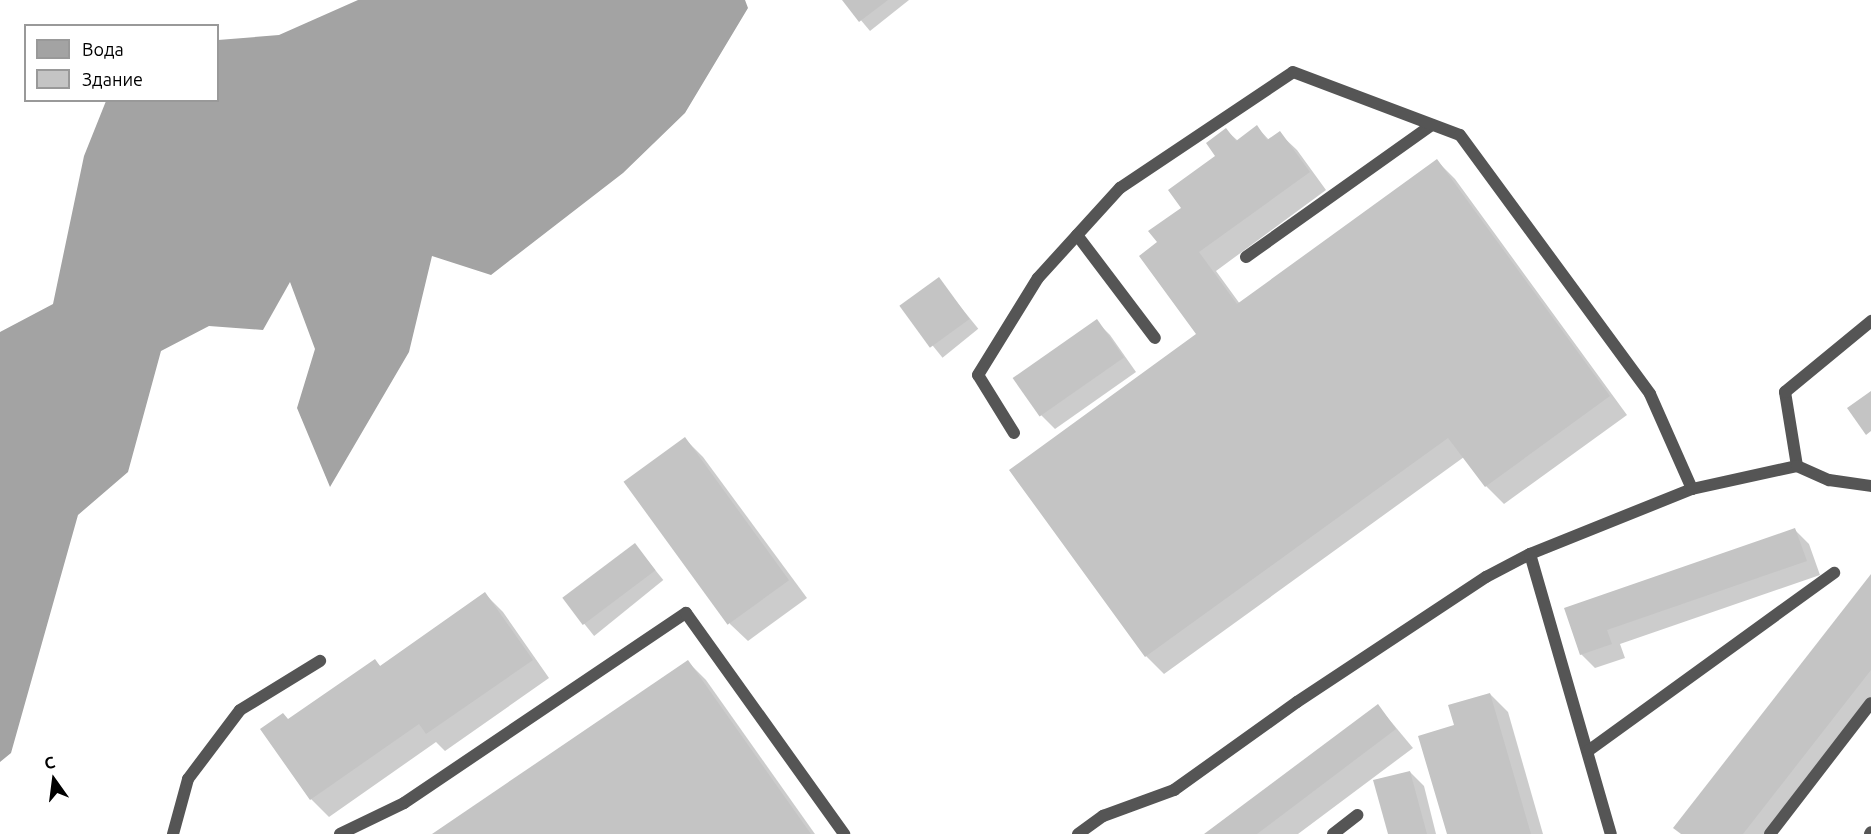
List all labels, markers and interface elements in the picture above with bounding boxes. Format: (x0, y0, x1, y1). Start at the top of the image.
legend (24, 24, 219, 102)
text: Вода (82, 39, 124, 59)
text: Здание (82, 69, 143, 89)
north arrow (24, 750, 84, 810)
text: С (42, 753, 57, 773)

